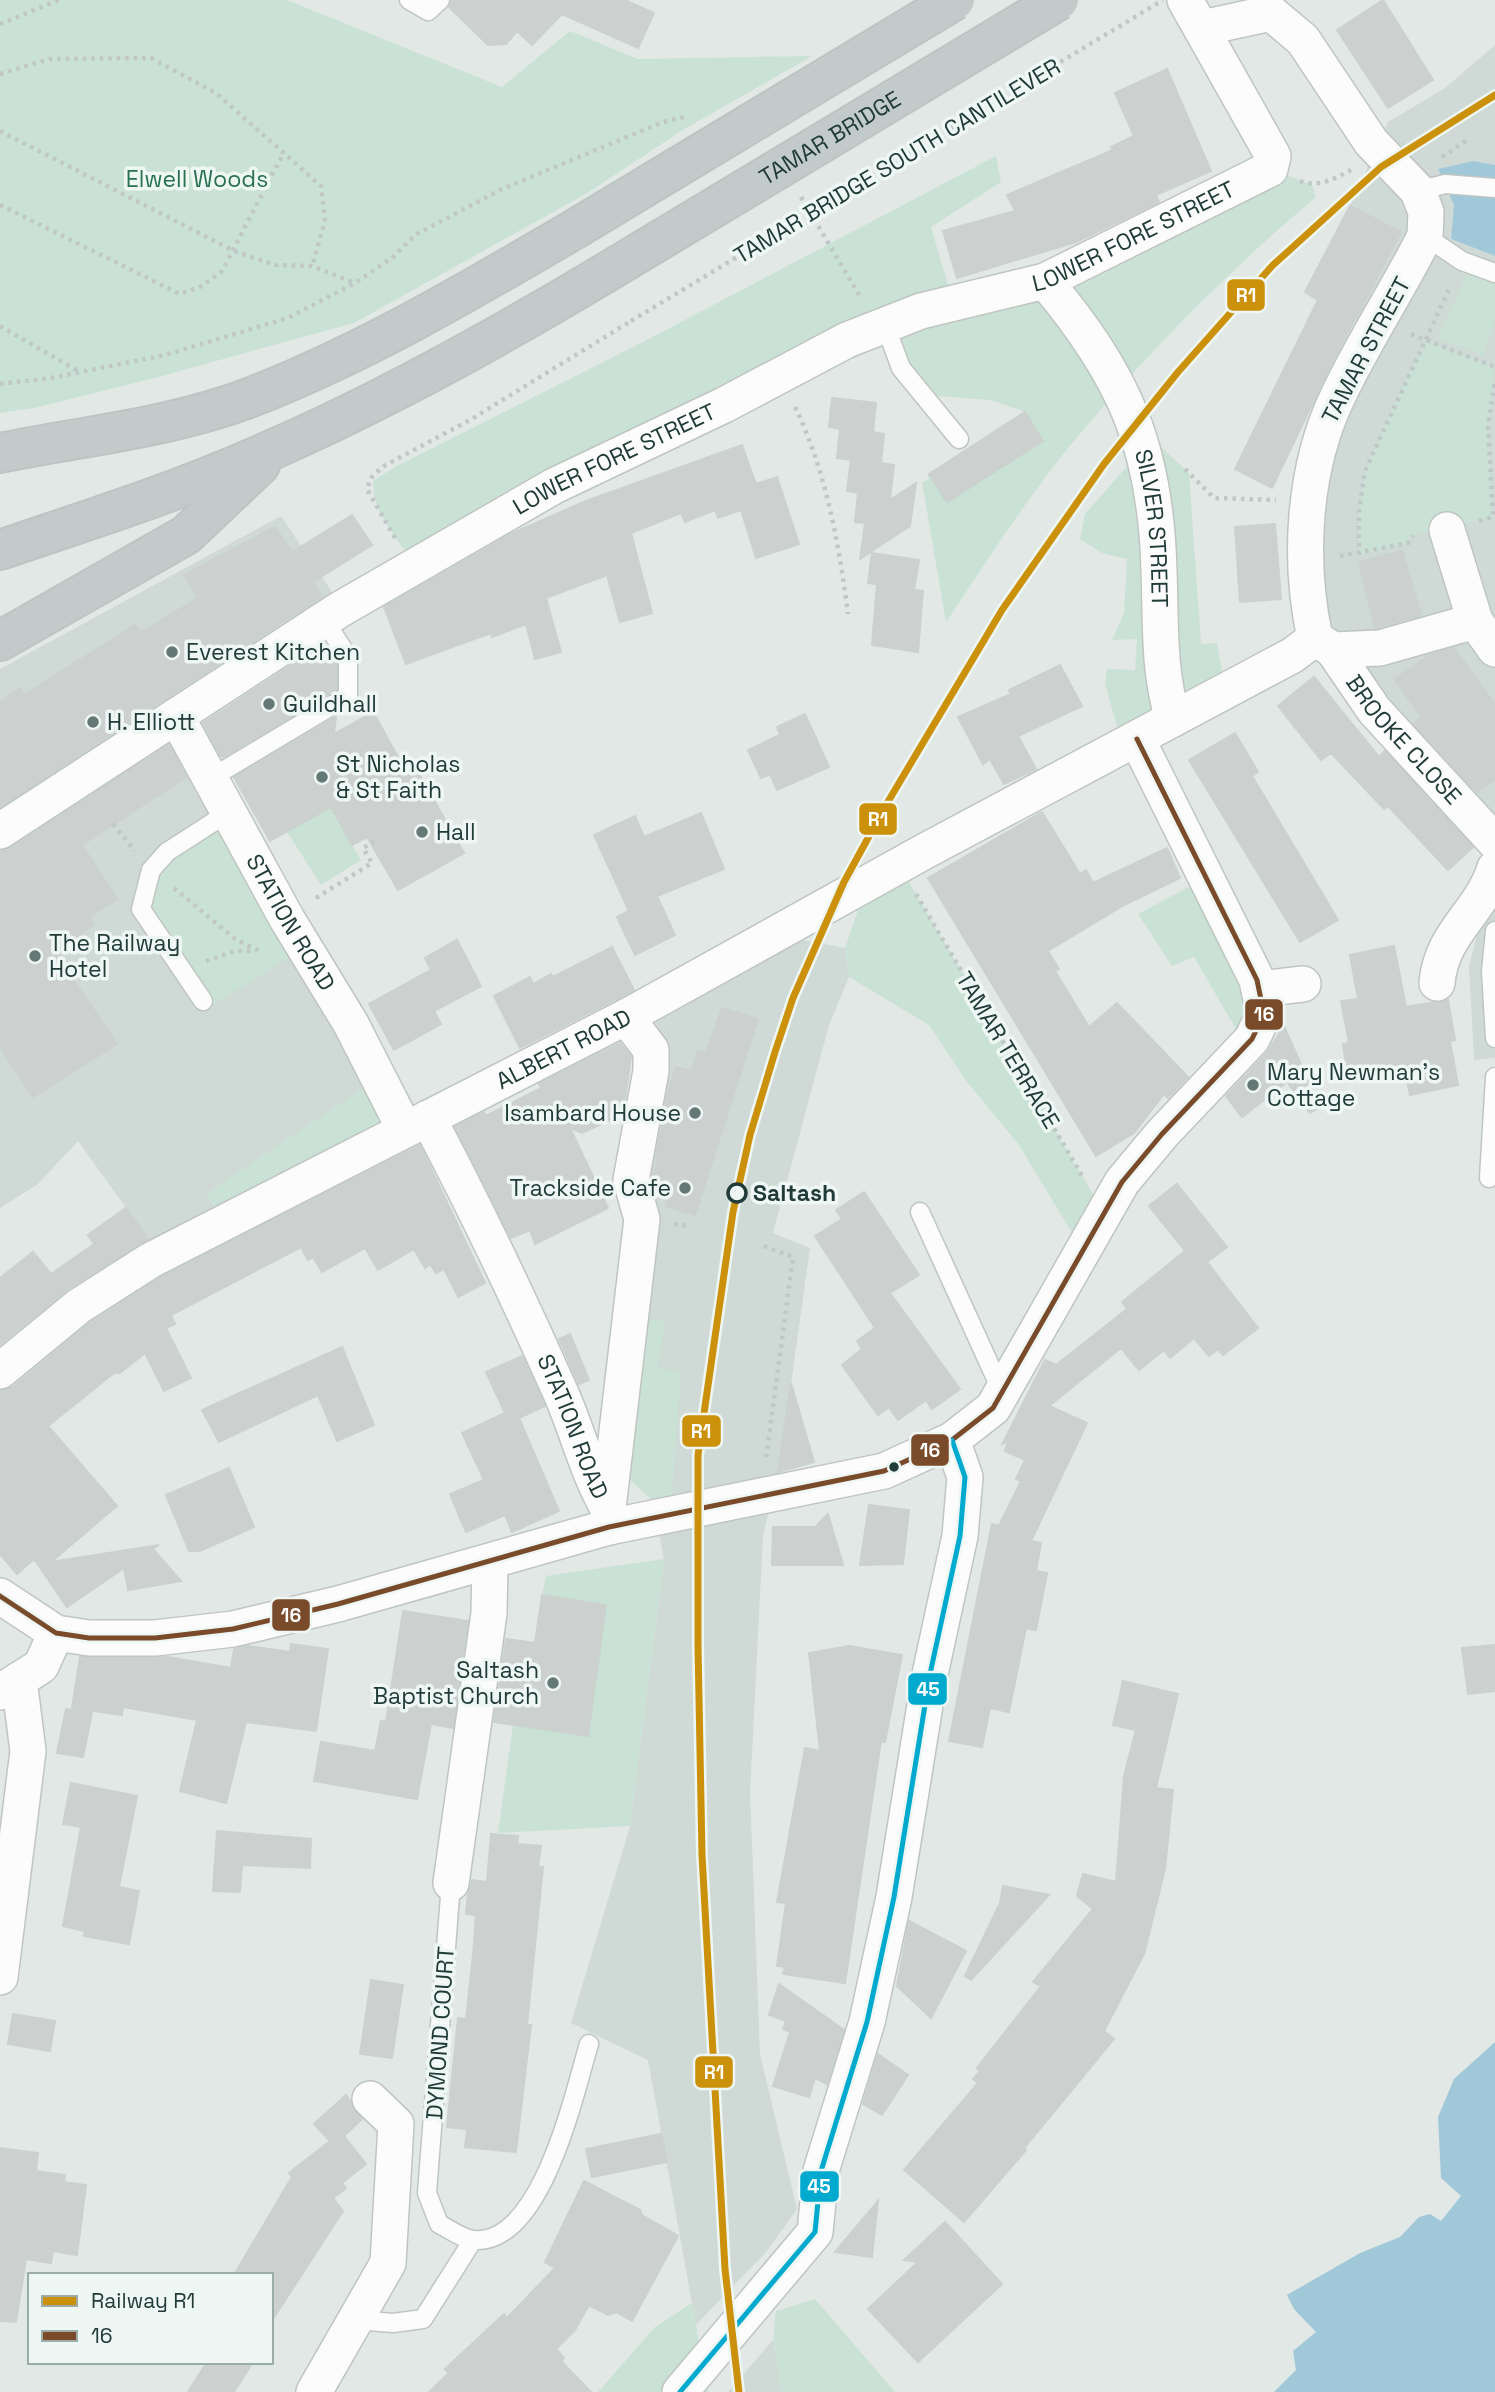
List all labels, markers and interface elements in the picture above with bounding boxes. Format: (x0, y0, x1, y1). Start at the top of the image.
street label: TAMAR BRIDGE SOUTH CANTILEVER (728, 51, 1066, 271)
street label: TAMAR BRIDGE (754, 84, 906, 192)
park label: Elwell Woods (126, 164, 268, 194)
street label: LOWER FORE STREET (1029, 174, 1240, 299)
street label: TAMAR STREET (1315, 271, 1417, 429)
line badge: R1 (1226, 278, 1266, 312)
text: R1 (1236, 283, 1256, 308)
street label: LOWER FORE STREET (507, 396, 721, 522)
street label: SILVER STREET (1128, 446, 1175, 608)
place label: Everest Kitchen (186, 637, 360, 667)
marker: Everest Kitchen (164, 644, 180, 660)
street label: BROOKE CLOSE (1339, 669, 1468, 811)
place label: Guildhall (283, 689, 377, 719)
marker: Guildhall (261, 696, 277, 712)
place label: H. Elliott (107, 707, 195, 737)
marker: H. Elliott (85, 714, 101, 730)
place label: St Nicholas & St Faith (336, 749, 460, 805)
marker: St Nicholas & St Faith (314, 769, 330, 785)
line badge: R1 (858, 802, 898, 836)
text: R1 (868, 807, 888, 832)
place label: Hall (436, 817, 476, 847)
marker: Hall (414, 824, 430, 840)
street label: STATION ROAD (239, 849, 342, 996)
place label: The Railway Hotel (49, 928, 180, 984)
marker: The Railway Hotel (27, 948, 43, 964)
street label: TAMAR TERRACE (949, 966, 1067, 1134)
line badge: 16 (1244, 998, 1284, 1031)
street label: ALBERT ROAD (491, 1002, 636, 1096)
text: 16 (1254, 1002, 1274, 1027)
place label: Mary Newman's Cottage (1267, 1057, 1440, 1113)
marker: Mary Newman's Cottage (1245, 1077, 1261, 1093)
place label: Isambard House (504, 1098, 681, 1128)
marker: Isambard House (687, 1105, 703, 1121)
place label: Trackside Cafe (510, 1173, 671, 1203)
place label: Saltash (753, 1178, 836, 1208)
marker: Trackside Cafe (677, 1180, 693, 1196)
marker: Saltash (727, 1183, 747, 1203)
street label: STATION ROAD (530, 1349, 616, 1504)
line badge: R1 (681, 1414, 722, 1448)
text: R1 (691, 1419, 711, 1444)
line badge: 16 (910, 1433, 950, 1467)
text: 16 (920, 1438, 940, 1463)
unlabelled marker (887, 1460, 901, 1474)
line badge: 16 (271, 1598, 311, 1632)
text: 16 (281, 1603, 301, 1628)
place label: Saltash Baptist Church (373, 1655, 539, 1711)
line badge: 45 (907, 1672, 948, 1706)
marker: Saltash Baptist Church (545, 1675, 561, 1691)
text: 45 (916, 1677, 940, 1702)
street label: DYMOND COURT (419, 1945, 461, 2121)
line badge: R1 (694, 2055, 734, 2089)
text: R1 (704, 2060, 724, 2085)
line badge: 45 (799, 2170, 840, 2203)
text: 45 (807, 2174, 831, 2199)
legend (28, 2273, 273, 2364)
text: Railway R1 (91, 2287, 195, 2314)
text: 16 (91, 2322, 113, 2349)

